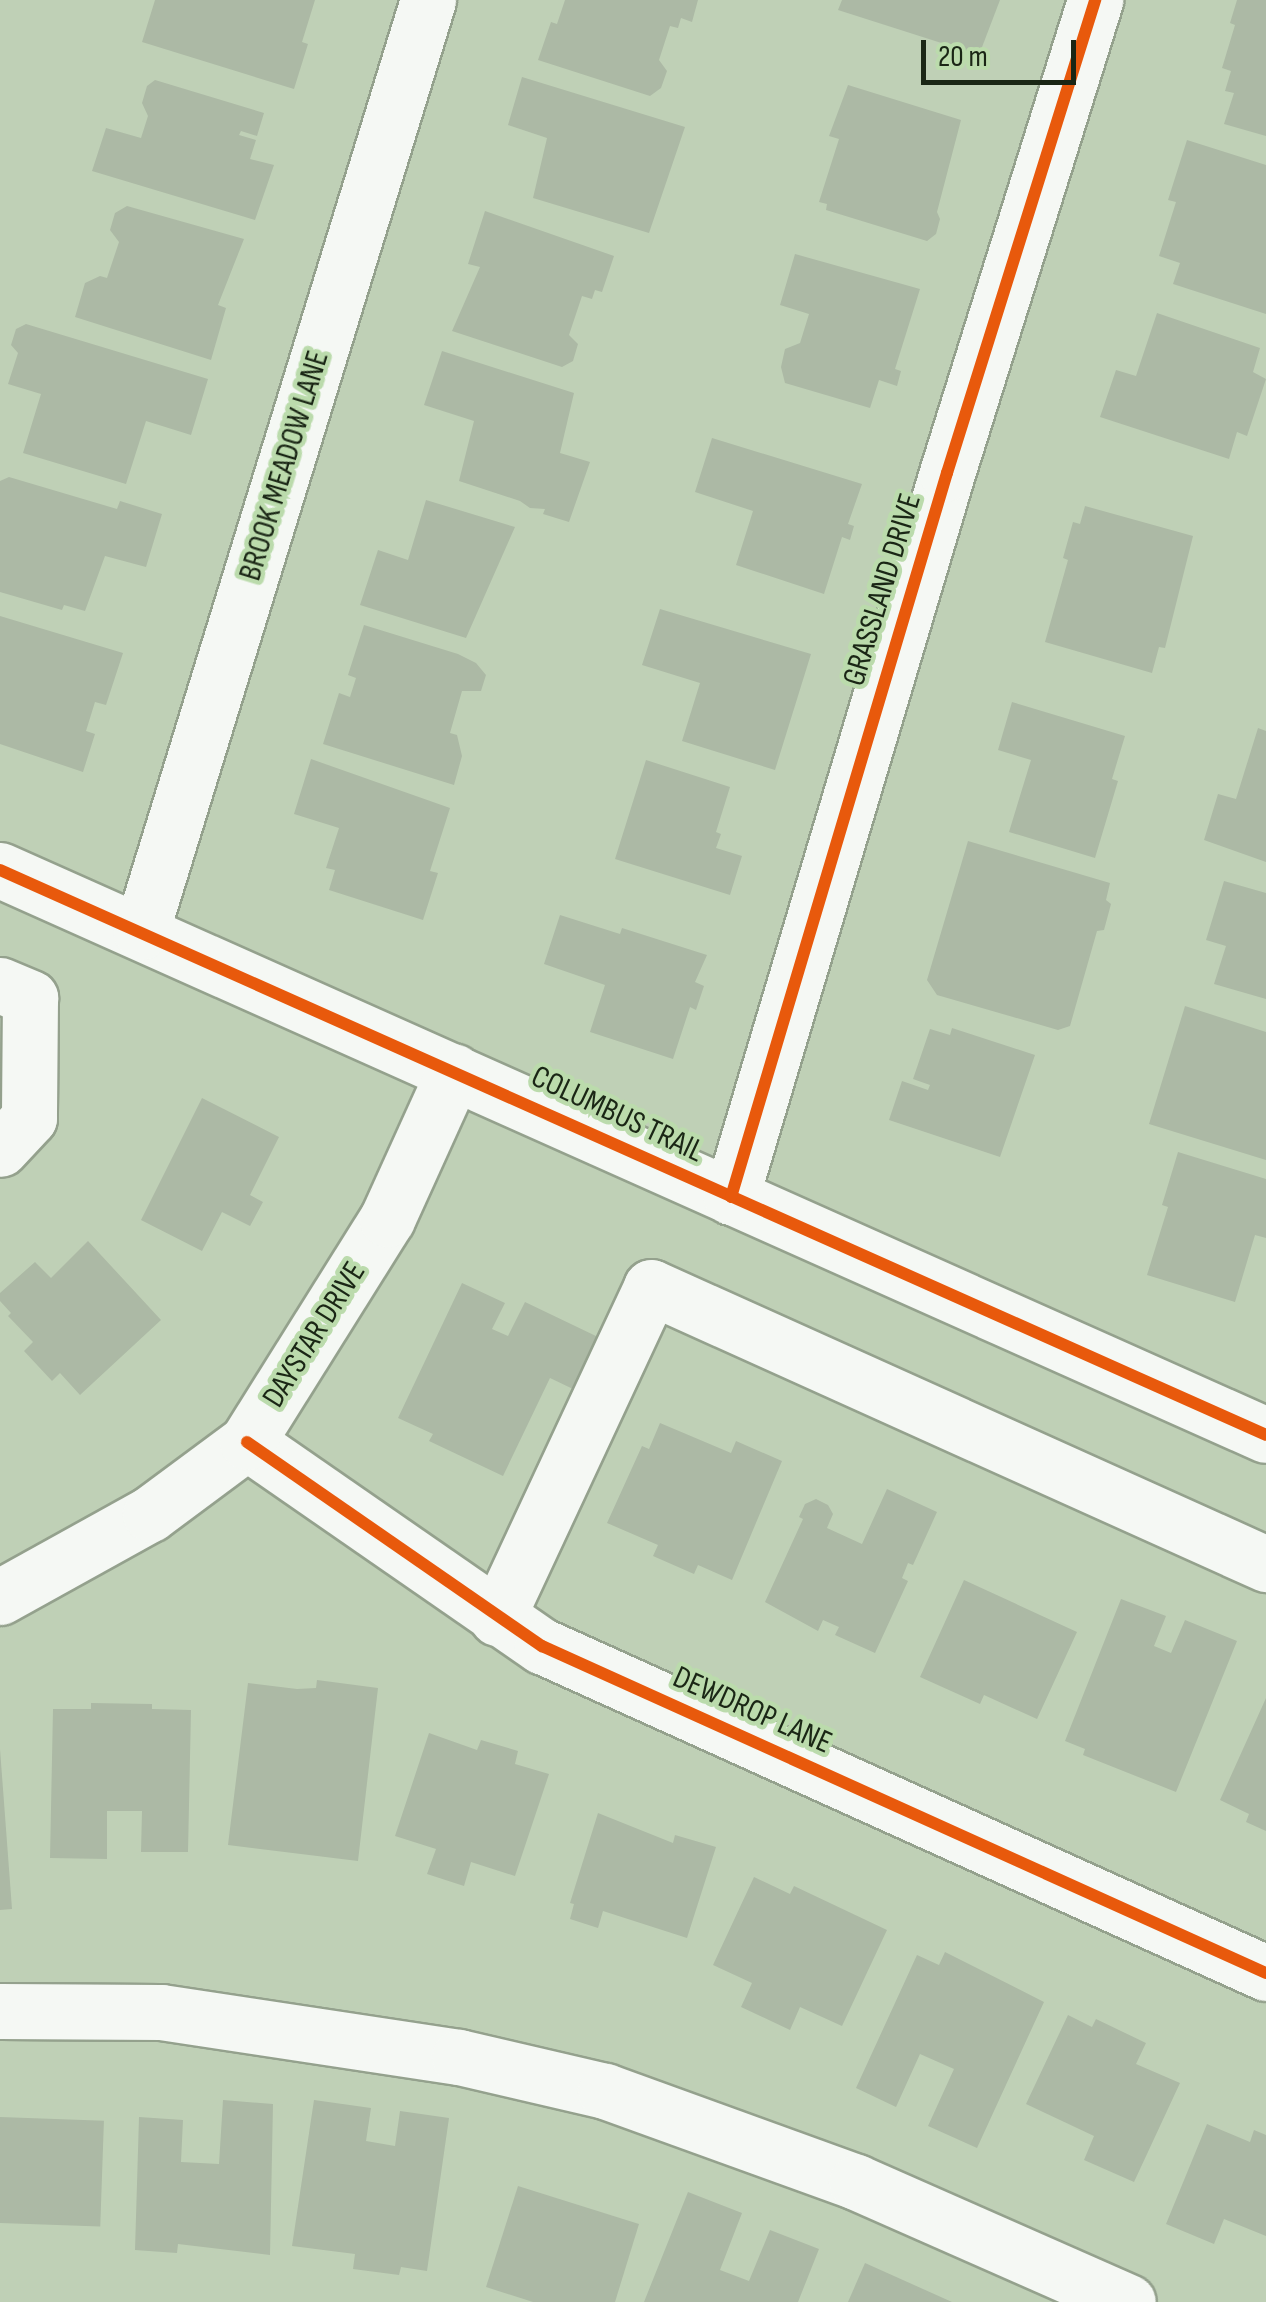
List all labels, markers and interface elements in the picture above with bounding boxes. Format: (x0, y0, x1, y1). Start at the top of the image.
scale bar (926, 20, 1081, 82)
text: 20 m (938, 39, 988, 75)
street label: BROOK MEADOW LANE (232, 346, 338, 586)
street label: GRASSLAND DRIVE (836, 489, 930, 691)
street label: COLUMBUS TRAIL (525, 1058, 709, 1172)
street label: DAYSTAR DRIVE (255, 1255, 375, 1415)
street label: DEWDROP LANE (667, 1659, 837, 1763)

